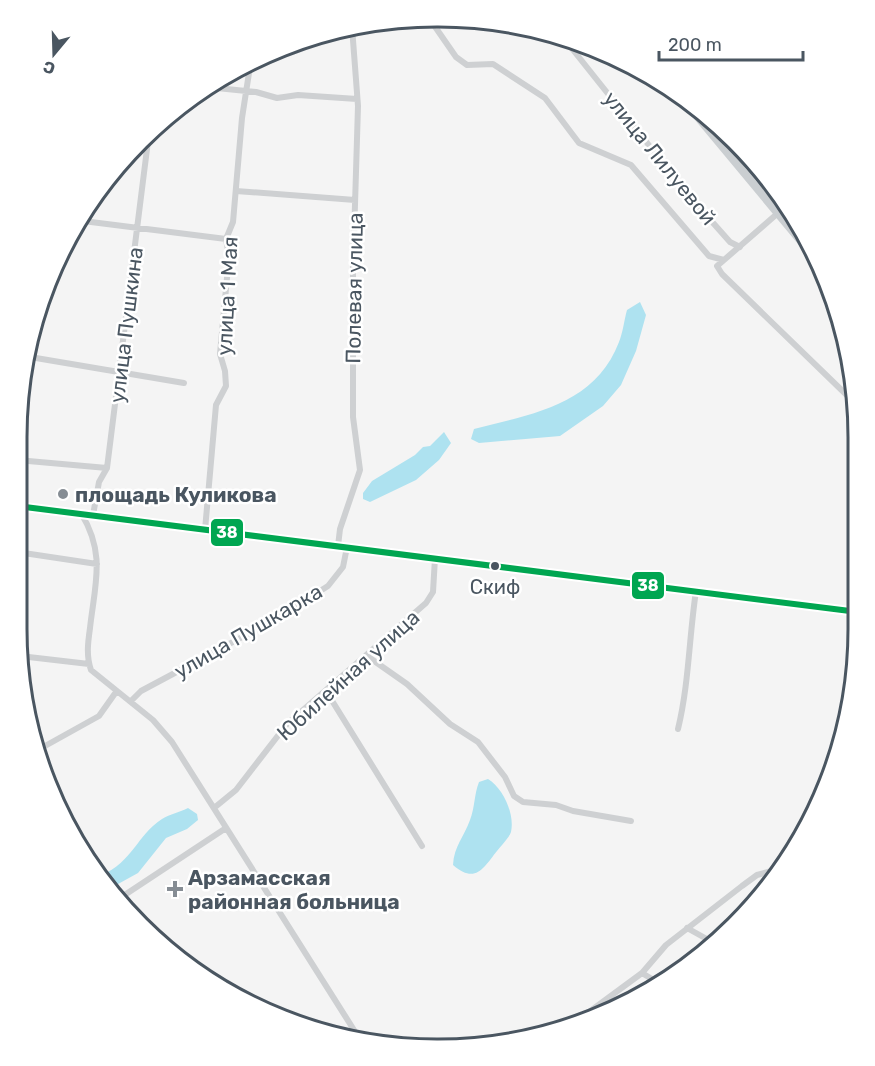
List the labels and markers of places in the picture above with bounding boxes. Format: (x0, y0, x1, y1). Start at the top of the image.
place label: площадь Куликова (75, 482, 277, 507)
marker: площадь Куликова (56, 487, 70, 501)
marker: Скиф (489, 560, 501, 572)
place label: Скиф (470, 575, 520, 599)
place label: Арзамасская районная больница (188, 865, 400, 914)
marker: Арзамасская районная больница (166, 880, 184, 898)

